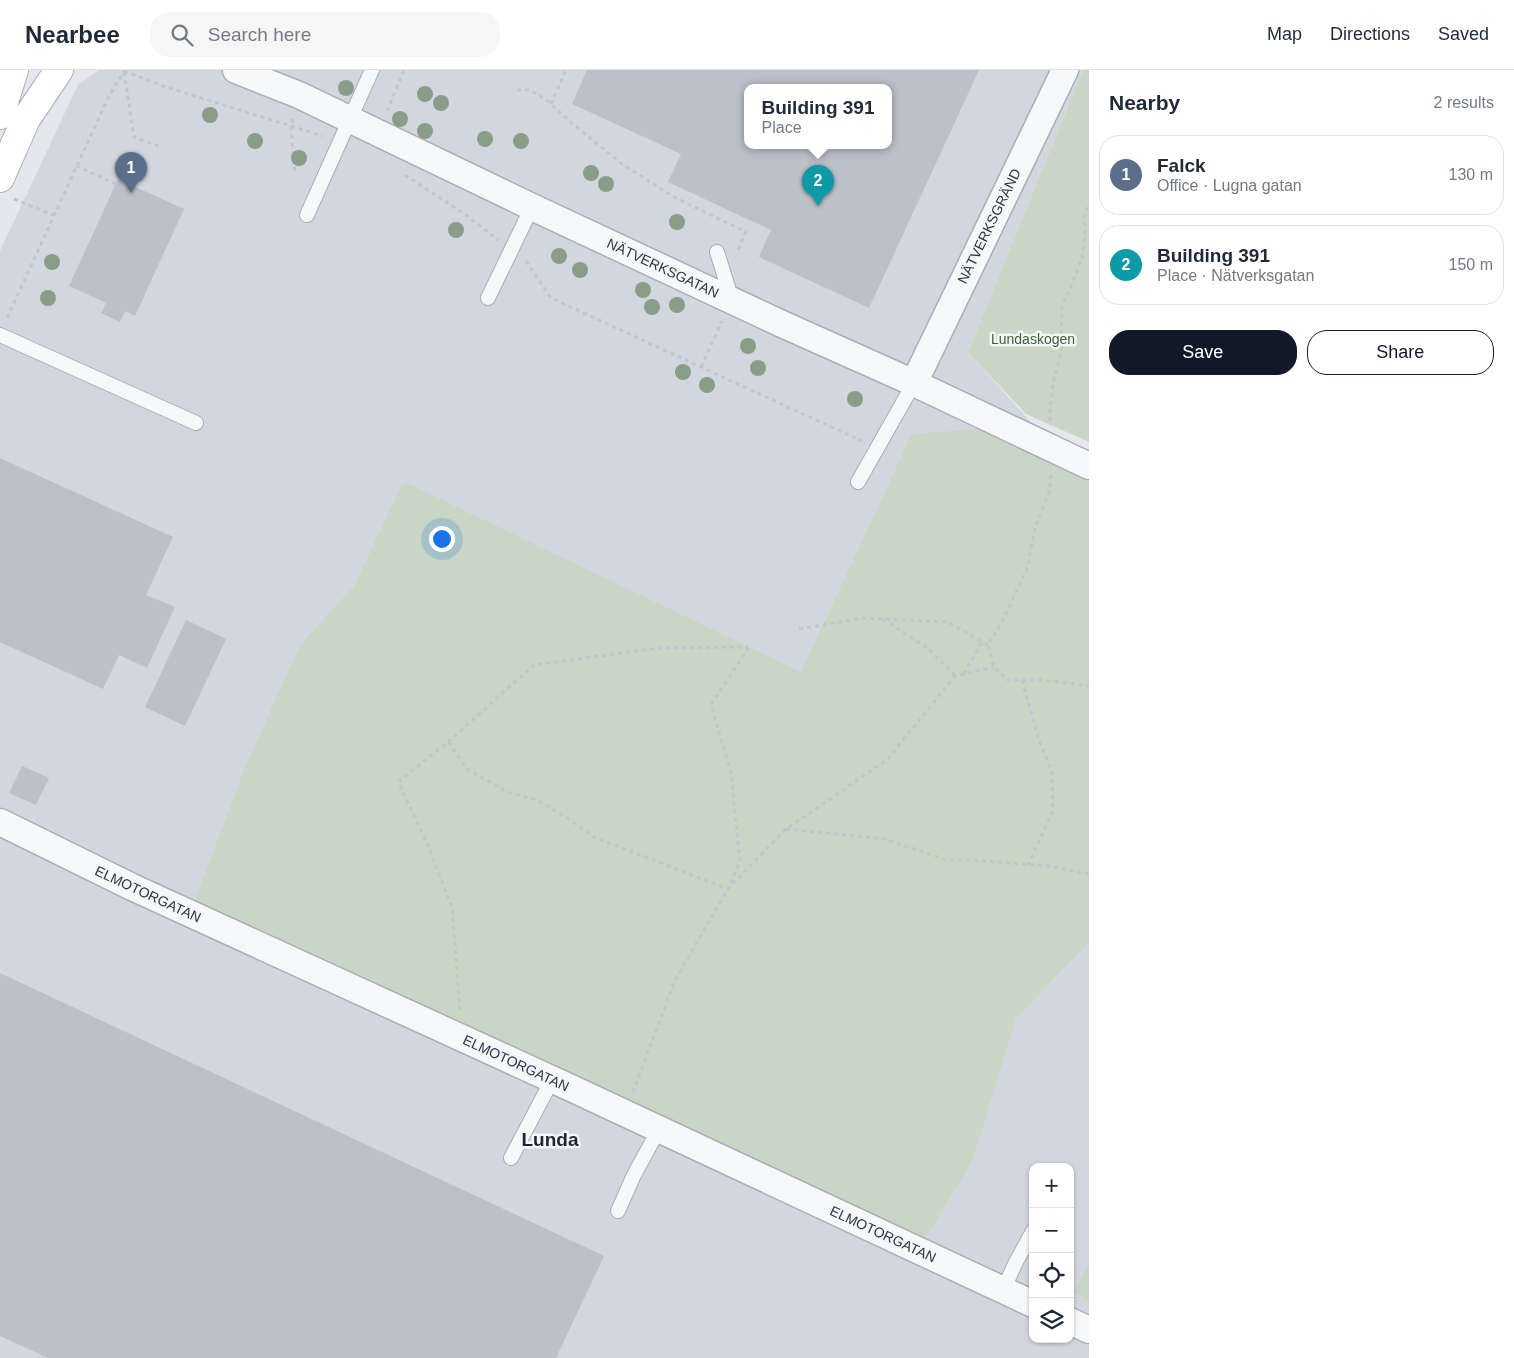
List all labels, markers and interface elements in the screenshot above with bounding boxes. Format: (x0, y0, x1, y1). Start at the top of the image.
search box (150, 12, 500, 57)
text: Nearbee (25, 21, 120, 48)
icon: search (168, 21, 196, 49)
text: Search here (208, 24, 311, 45)
text: Map (1267, 24, 1302, 44)
text: Directions (1330, 24, 1410, 44)
text: Saved (1438, 24, 1489, 44)
popup (744, 84, 892, 149)
text: Nearby (1109, 91, 1180, 114)
text: 2 results (1434, 94, 1494, 111)
text: Building 391 (762, 97, 874, 118)
text: Place (762, 119, 802, 136)
pin: 1 (115, 152, 147, 193)
text: Falck (1157, 155, 1206, 176)
pin: 2 (802, 165, 834, 206)
street label: NÄTVERKSGRÄND (954, 166, 1024, 286)
text: 1 (1122, 166, 1130, 183)
text: 130 m (1449, 166, 1493, 183)
text: Office · Lugna gatan (1157, 177, 1302, 194)
street label: NÄTVERKSGATAN (605, 235, 721, 301)
text: Building 391 (1157, 245, 1270, 266)
text: 2 (1122, 256, 1130, 273)
text: 150 m (1449, 256, 1493, 273)
text: Place · Nätverksgatan (1157, 267, 1314, 284)
button: Save (1109, 330, 1297, 375)
button: Share (1307, 330, 1494, 375)
park label: Lundaskogen (991, 331, 1075, 347)
your location (429, 526, 455, 552)
street label: ELMOTORGATAN (92, 862, 204, 926)
street label: ELMOTORGATAN (460, 1031, 572, 1095)
district label: Lunda (522, 1129, 579, 1150)
map controls (1029, 1163, 1074, 1343)
button: + (1029, 1163, 1074, 1208)
street label: ELMOTORGATAN (827, 1202, 939, 1266)
button: − (1029, 1208, 1074, 1253)
button: locate (1029, 1253, 1074, 1298)
button: layers (1029, 1298, 1074, 1343)

